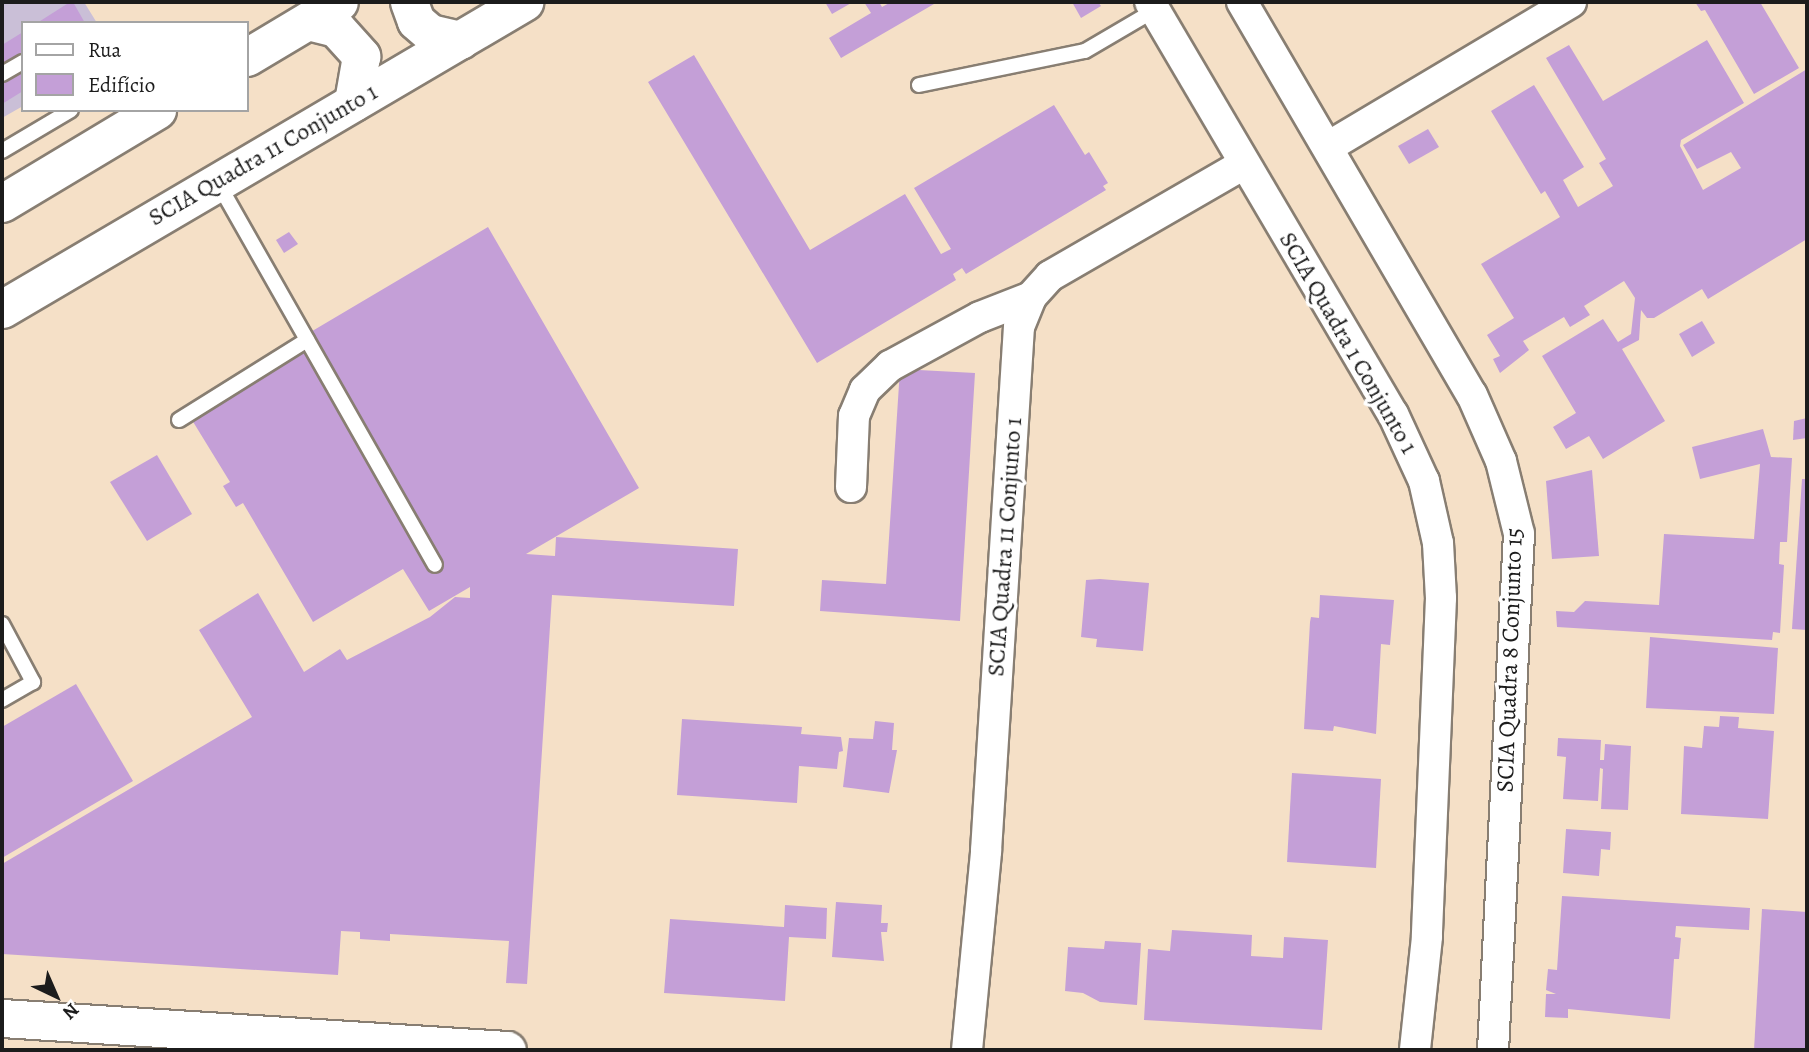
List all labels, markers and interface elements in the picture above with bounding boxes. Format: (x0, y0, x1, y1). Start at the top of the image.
legend (21, 21, 248, 112)
text: Rua (88, 36, 121, 64)
text: Edifício (88, 71, 155, 99)
street label: SCIA Quadra 11 Conjunto 1 (143, 78, 383, 232)
street label: SCIA Quadra 1 Conjunto 1 (1273, 227, 1423, 459)
street label: SCIA Quadra 11 Conjunto 1 (982, 417, 1028, 677)
street label: SCIA Quadra 8 Conjunto 15 (1491, 527, 1529, 793)
north arrow (21, 961, 91, 1031)
text: N (57, 997, 85, 1025)

